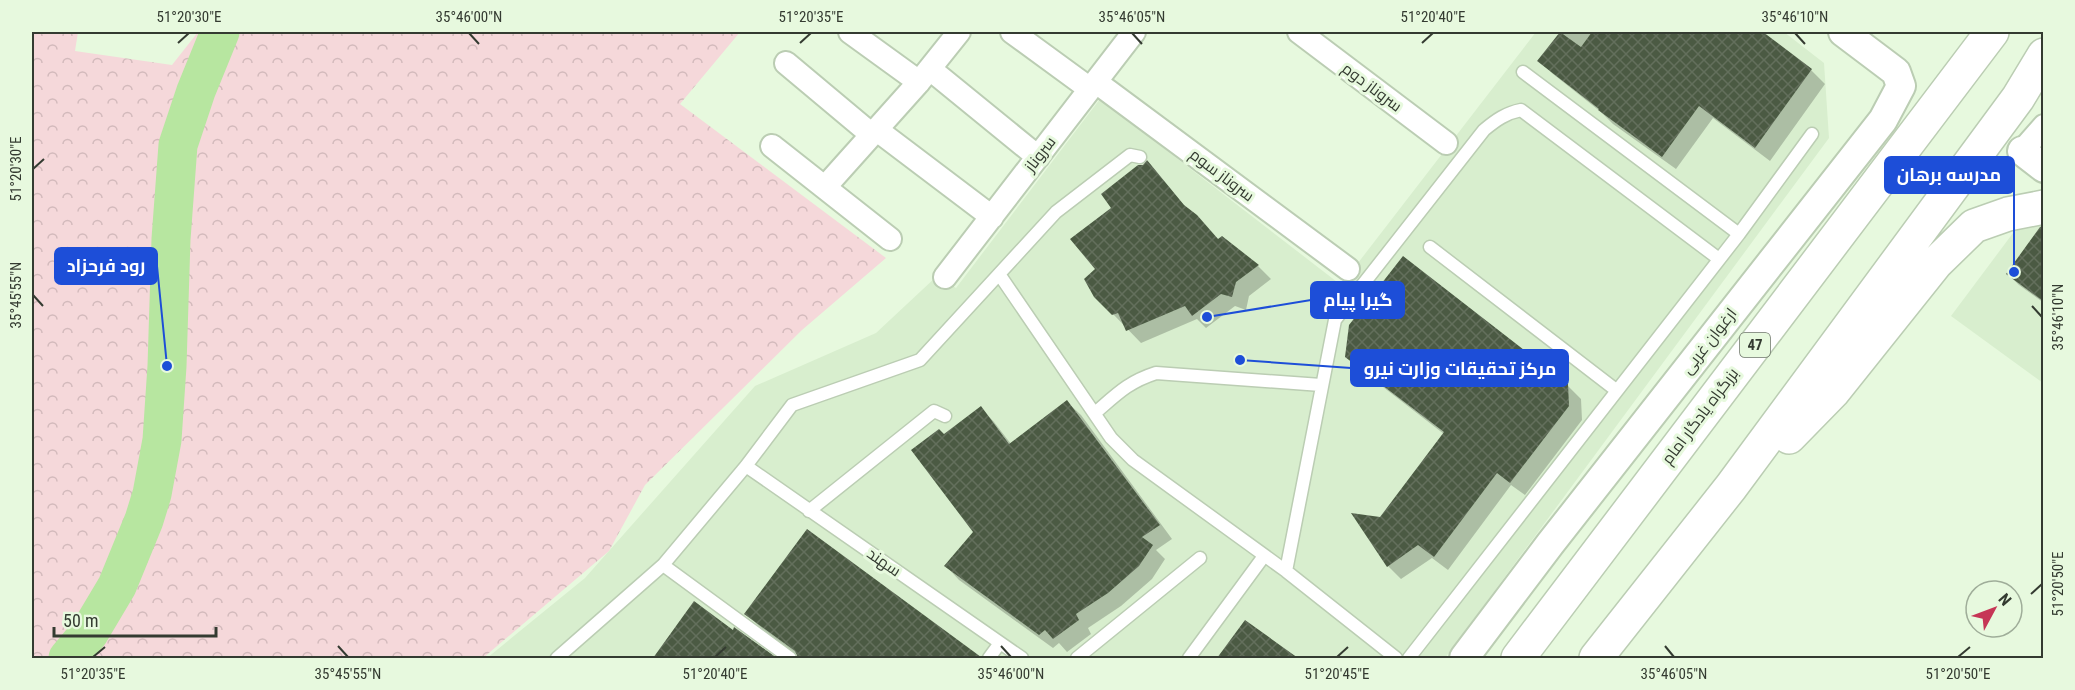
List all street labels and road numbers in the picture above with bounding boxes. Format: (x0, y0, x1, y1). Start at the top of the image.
street label: سروناز دوم (1337, 58, 1406, 117)
street label: سروناز (1020, 133, 1060, 176)
street label: سروناز سوم (1185, 145, 1258, 207)
street label: ارغوان غربی (1677, 304, 1741, 378)
road number: 47 (1740, 333, 1770, 357)
street label: بزرگراه یادگار امام (1658, 364, 1744, 469)
street label: سهند (863, 544, 905, 581)

